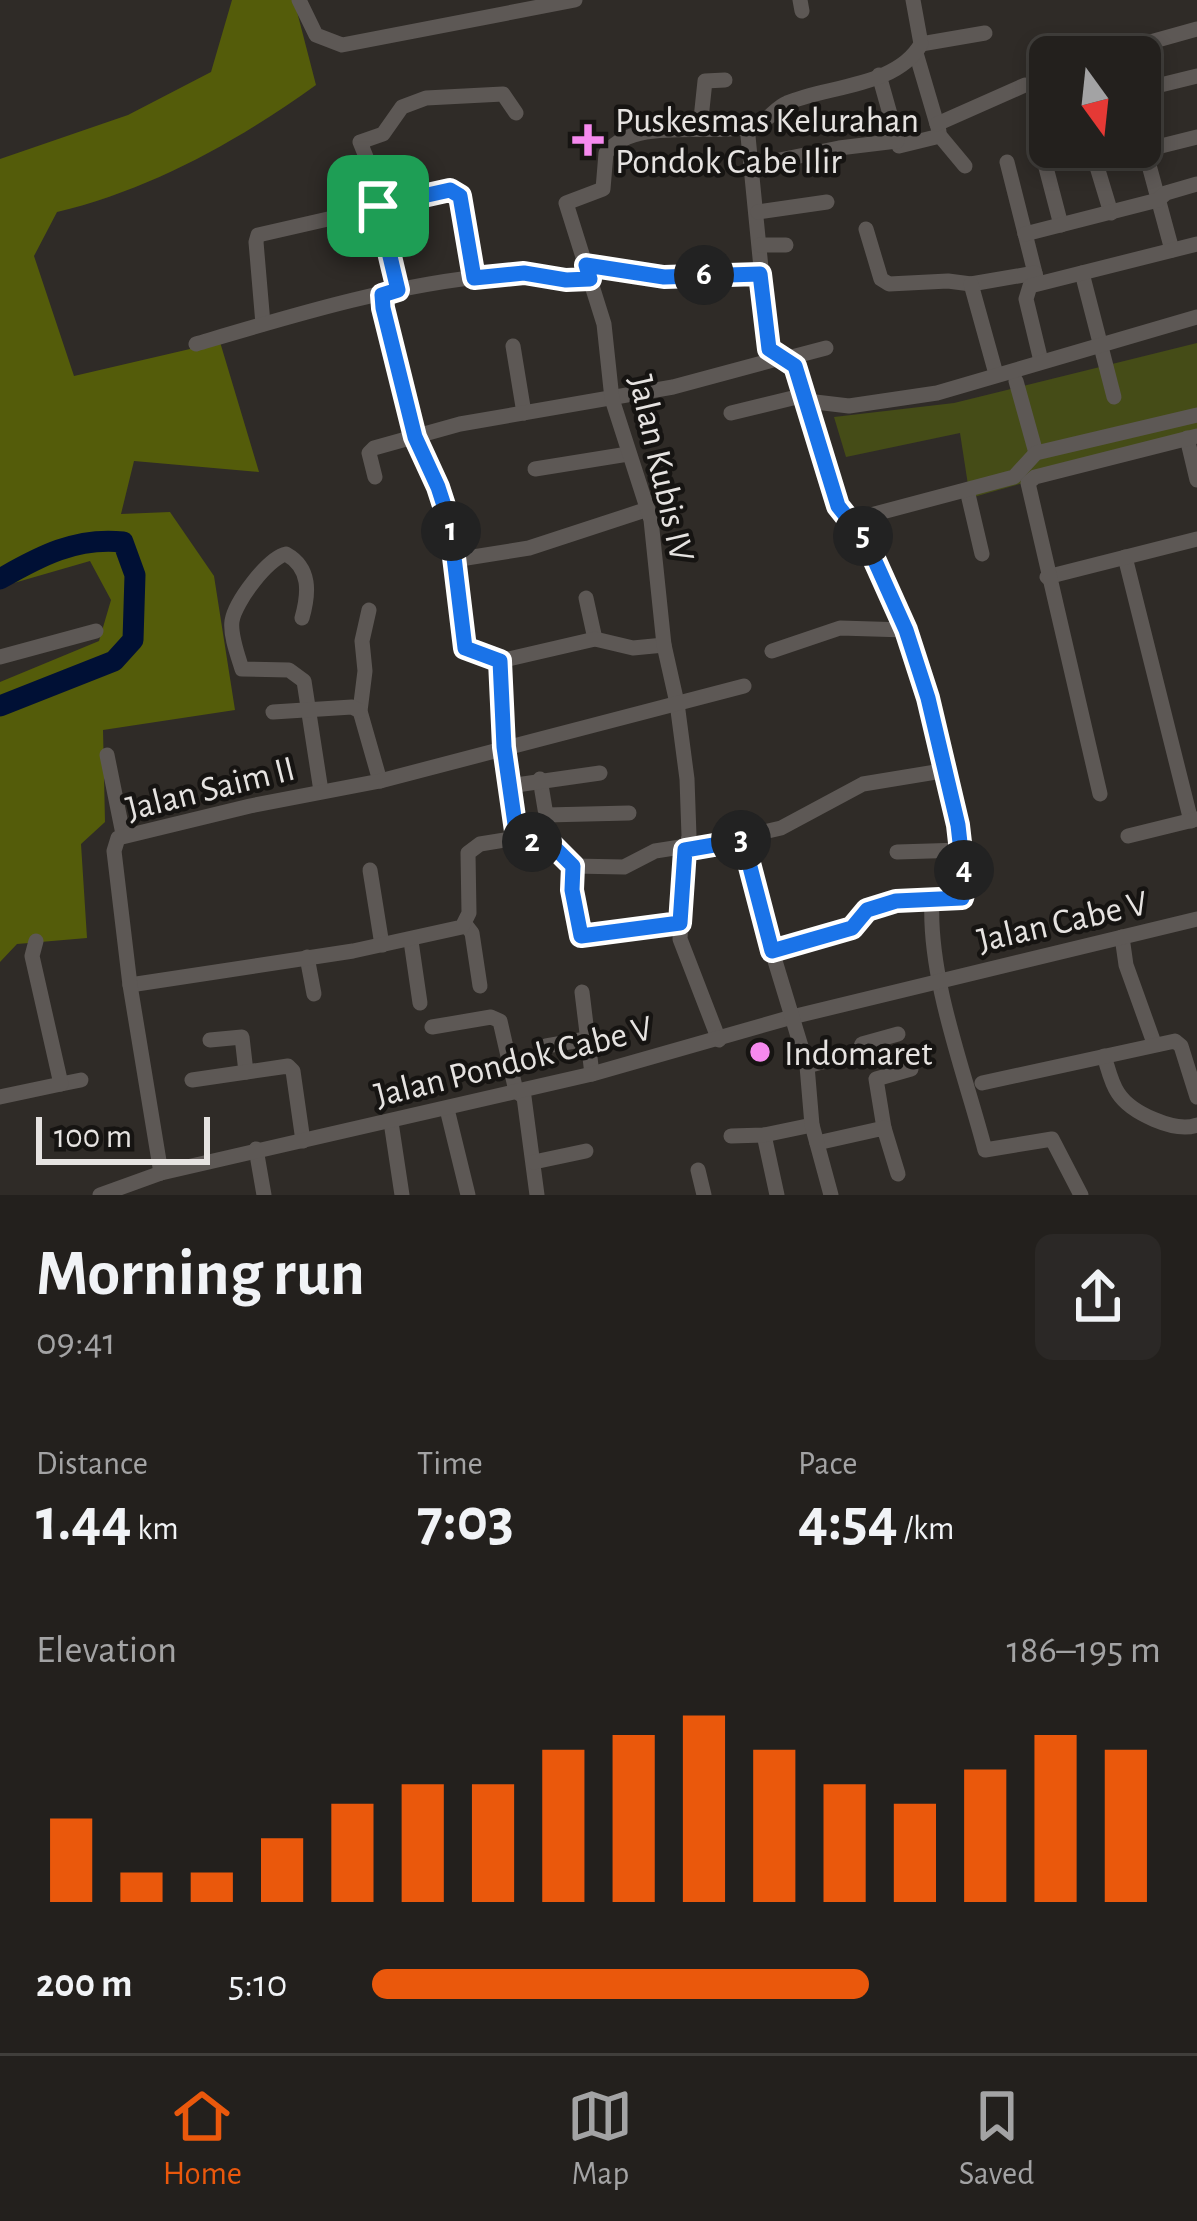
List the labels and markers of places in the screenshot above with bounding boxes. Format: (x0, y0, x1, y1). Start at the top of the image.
place label: Puskesmas Kelurahan Pondok Cabe Ilir (615, 103, 919, 180)
marker: Puskesmas Kelurahan Pondok Cabe Ilir (572, 124, 604, 156)
pin (327, 155, 429, 257)
pin: 6 (674, 245, 734, 305)
pin: 1 (421, 501, 481, 561)
pin: 5 (833, 506, 893, 566)
pin: 3 (711, 810, 771, 870)
pin: 2 (502, 812, 562, 872)
pin: 4 (934, 840, 994, 900)
place label: Indomaret (784, 1036, 933, 1072)
marker: Indomaret (747, 1039, 773, 1065)

